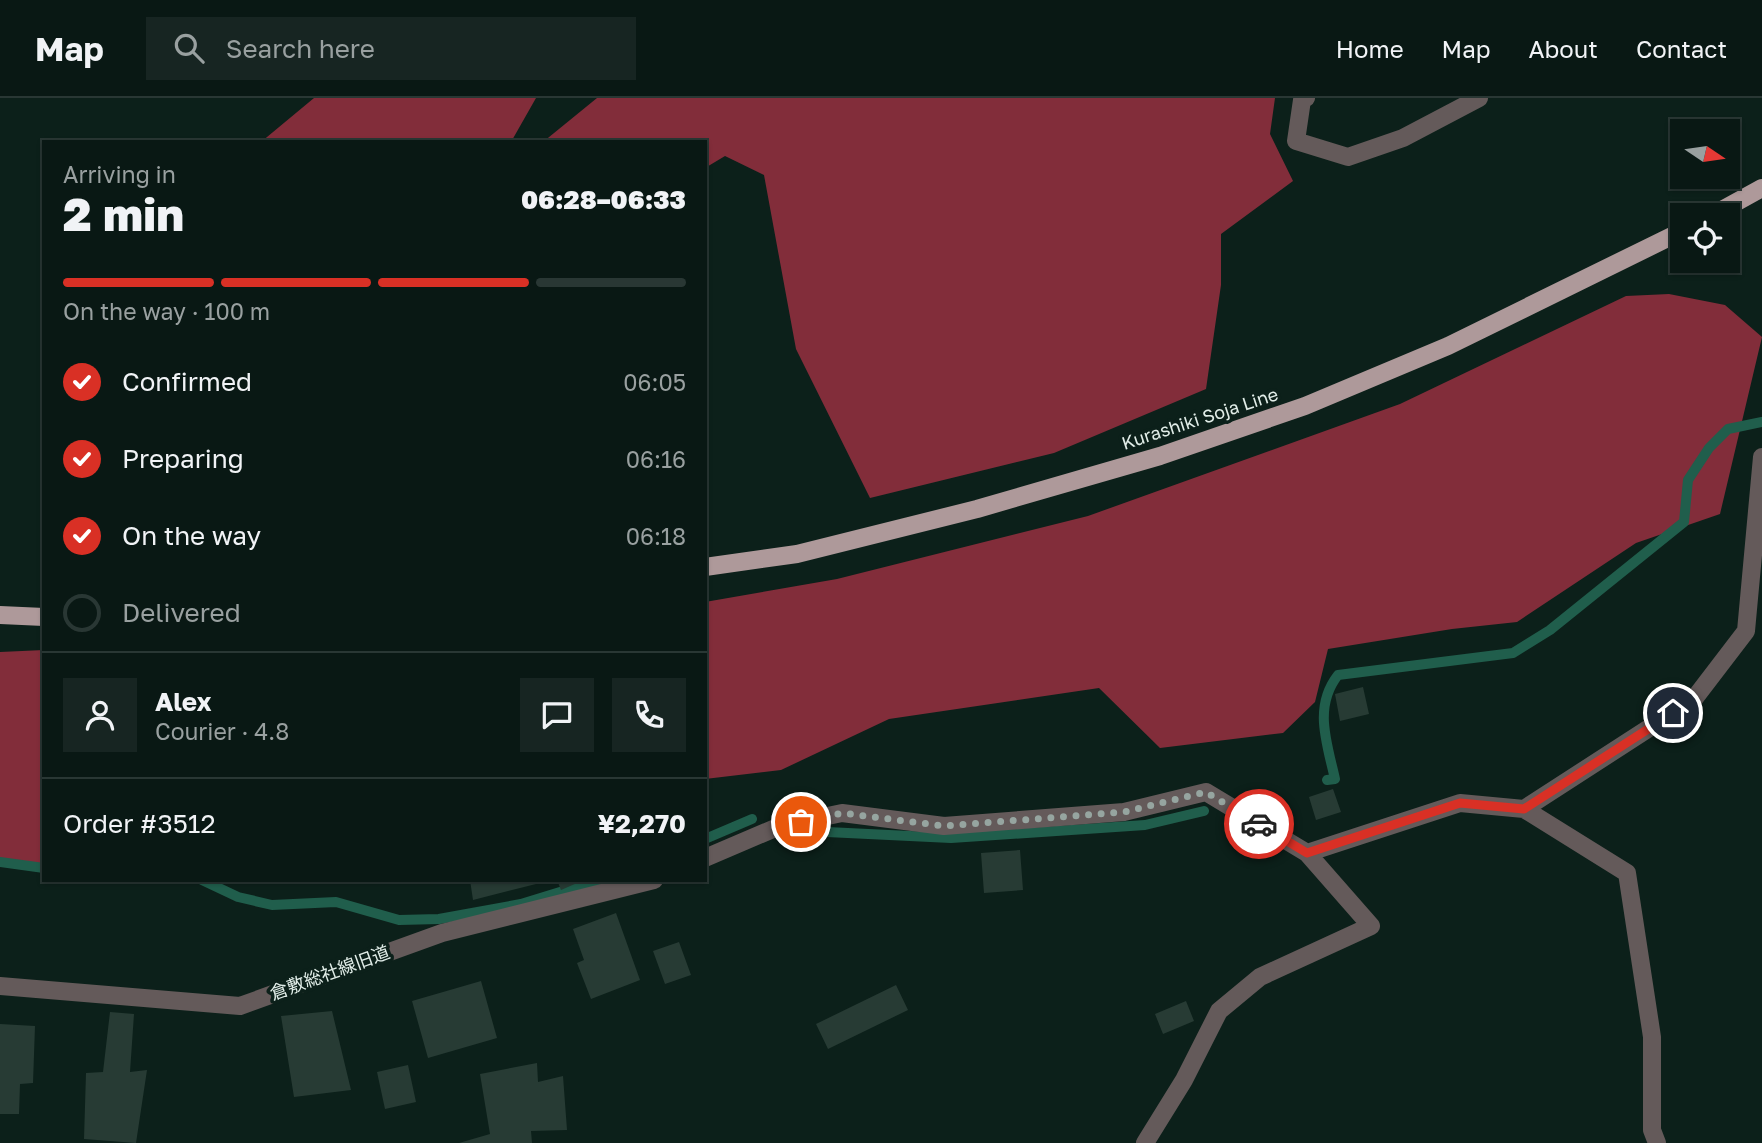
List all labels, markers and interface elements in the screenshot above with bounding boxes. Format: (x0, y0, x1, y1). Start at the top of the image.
search box (146, 17, 636, 80)
text: Map (35, 29, 104, 68)
icon: search (170, 29, 208, 67)
text: Search here (226, 33, 375, 64)
text: Home (1336, 34, 1404, 63)
text: Map (1442, 34, 1491, 63)
text: About (1529, 34, 1598, 63)
text: Contact (1636, 34, 1727, 63)
north arrow (1670, 119, 1740, 189)
map controls (1670, 119, 1740, 273)
text: Arriving in (63, 160, 176, 188)
text: 06:28–06:33 (521, 184, 686, 215)
text: 2 min (63, 186, 184, 241)
button: locate (1670, 203, 1740, 273)
text: On the way · 100 m (63, 297, 270, 325)
icon: check (63, 363, 101, 401)
text: Confirmed (122, 366, 252, 397)
text: 06:05 (623, 368, 686, 396)
street label: Kurashiki Soja Line (1119, 382, 1281, 454)
icon: check (63, 440, 101, 478)
text: Preparing (122, 443, 244, 474)
text: 06:16 (626, 445, 686, 473)
icon: check (63, 517, 101, 555)
text: On the way (122, 520, 261, 551)
text: 06:18 (626, 522, 686, 550)
text: Delivered (122, 597, 241, 628)
button: person (63, 678, 137, 752)
button: chat (520, 678, 594, 752)
button: phone (612, 678, 686, 752)
pin (1643, 683, 1703, 743)
text: Alex (155, 686, 212, 717)
icon: home (1654, 694, 1692, 732)
text: Courier · 4.8 (155, 717, 289, 745)
courier (1224, 789, 1294, 859)
pin (771, 792, 831, 852)
icon: bag (782, 803, 820, 841)
icon: car (1240, 805, 1278, 843)
text: Order #3512 (63, 808, 216, 839)
text: ¥2,270 (598, 808, 686, 839)
street label: 倉敷総社線旧道 (267, 940, 393, 1004)

